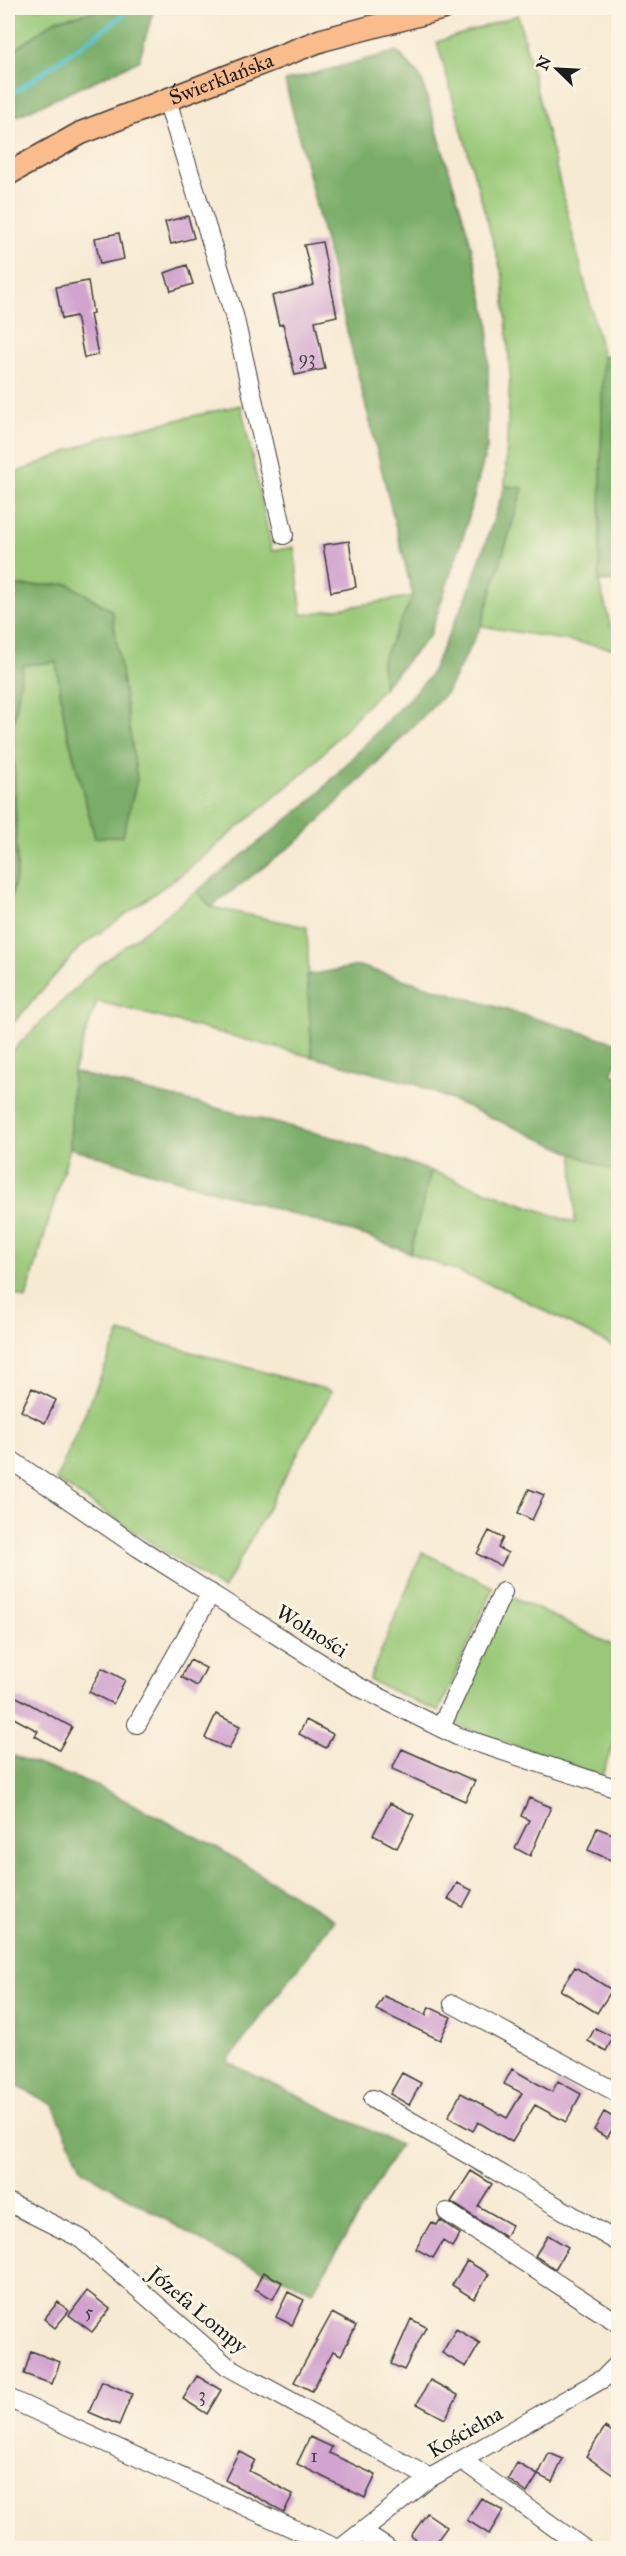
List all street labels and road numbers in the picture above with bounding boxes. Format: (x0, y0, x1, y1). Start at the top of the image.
street label: Świerklańska (165, 47, 277, 111)
street label: Wolności (271, 1599, 353, 1663)
street label: Józefa Lompy (141, 2260, 254, 2360)
street label: Kościelna (423, 2400, 507, 2464)

